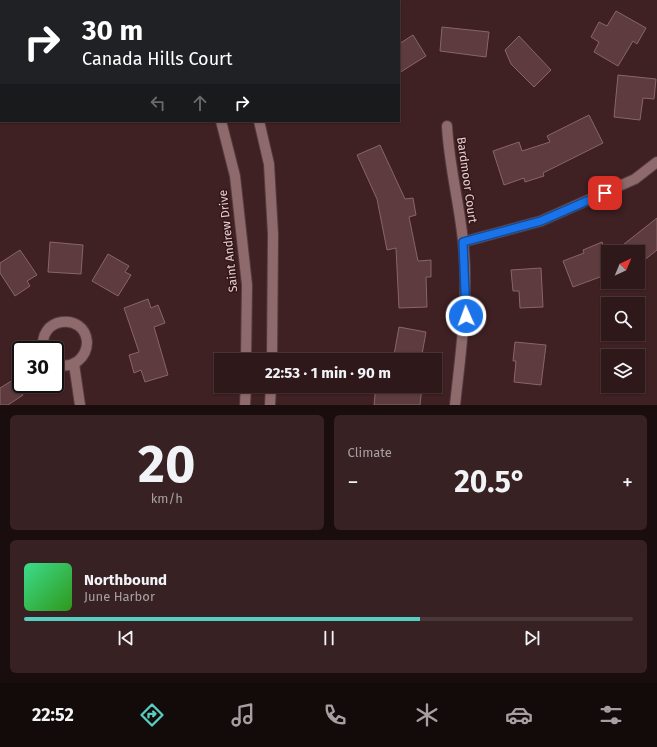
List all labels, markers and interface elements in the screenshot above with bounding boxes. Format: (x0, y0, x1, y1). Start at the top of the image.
text: 30 m (82, 14, 143, 47)
icon: right (16, 16, 68, 68)
text: Canada Hills Court (82, 48, 233, 70)
icon: left (147, 92, 169, 114)
icon: ahead (189, 92, 211, 114)
icon: right (231, 92, 253, 114)
street label: Bardmoor Court (454, 136, 480, 225)
pin (588, 176, 622, 210)
icon: arrive (594, 182, 616, 204)
street label: Saint Andrew Drive (216, 189, 240, 293)
north arrow (601, 245, 645, 289)
map controls (601, 245, 645, 393)
position arrow (445, 295, 487, 337)
button: search (601, 297, 645, 341)
speed limit sign: 30 (12, 341, 64, 393)
button: layers (601, 349, 645, 393)
text: 22:53 · 1 min · 90 m (265, 364, 391, 382)
text: 20 (138, 433, 195, 496)
text: Climate (348, 445, 392, 460)
text: 20.5° (454, 464, 526, 500)
text: − (348, 469, 359, 496)
text: + (622, 469, 633, 496)
text: km/h (151, 491, 183, 506)
text: Northbound (84, 571, 167, 589)
text: June Harbor (84, 589, 155, 604)
icon: previous (115, 627, 137, 649)
icon: pause (318, 627, 340, 649)
icon: next (521, 627, 543, 649)
icon: directions (138, 701, 166, 729)
icon: music (229, 701, 257, 729)
icon: phone (321, 701, 349, 729)
icon: climate (413, 701, 441, 729)
icon: car (505, 701, 533, 729)
icon: filters (597, 701, 625, 729)
text: 22:52 (32, 704, 74, 726)

